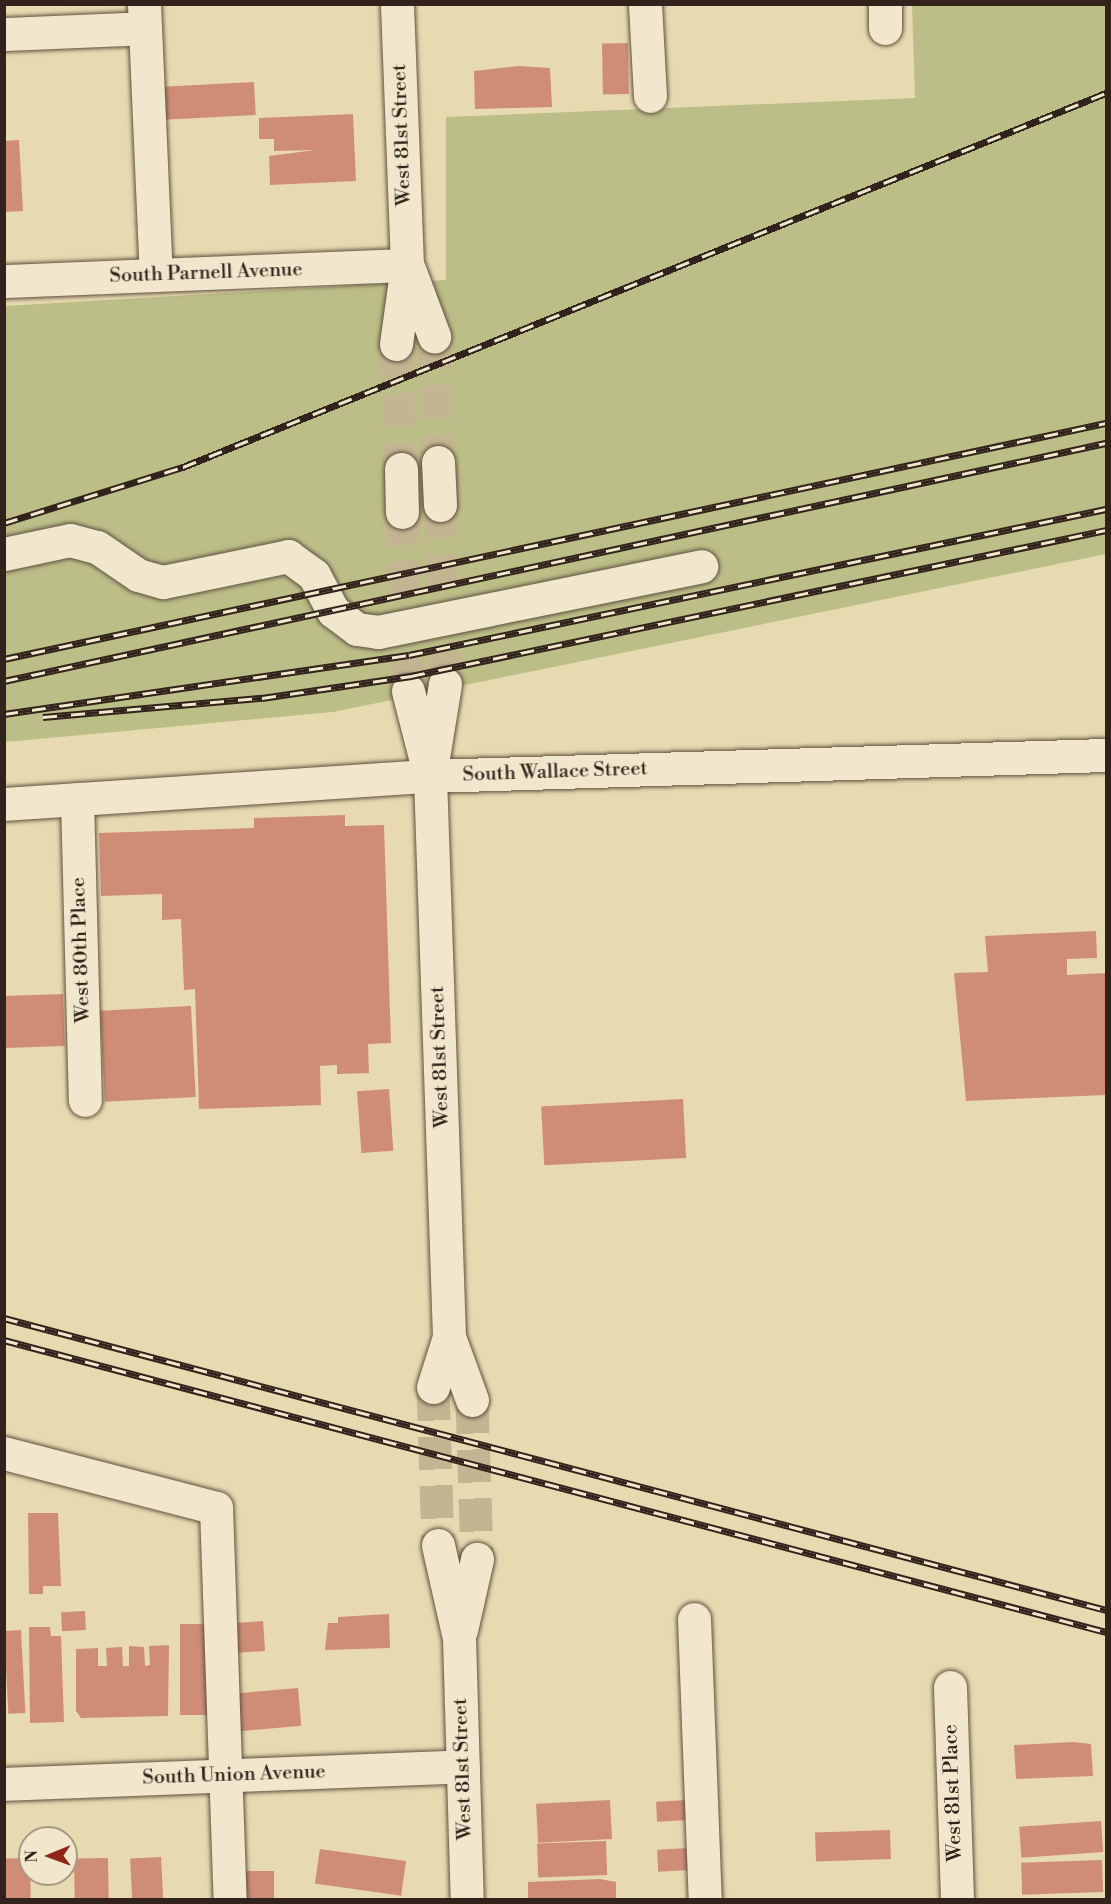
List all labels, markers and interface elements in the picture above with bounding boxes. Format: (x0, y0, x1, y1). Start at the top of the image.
street label: West 81st Street (388, 64, 416, 206)
street label: South Parnell Avenue (109, 258, 303, 288)
street label: South Wallace Street (462, 757, 648, 787)
street label: West 80th Place (66, 877, 96, 1023)
street label: West 81st Street (426, 986, 454, 1128)
street label: West 81st Street (449, 1698, 477, 1840)
street label: West 81st Place (939, 1724, 967, 1862)
street label: South Union Avenue (142, 1760, 326, 1790)
north arrow (18, 1826, 78, 1886)
text: N (22, 1850, 42, 1863)

